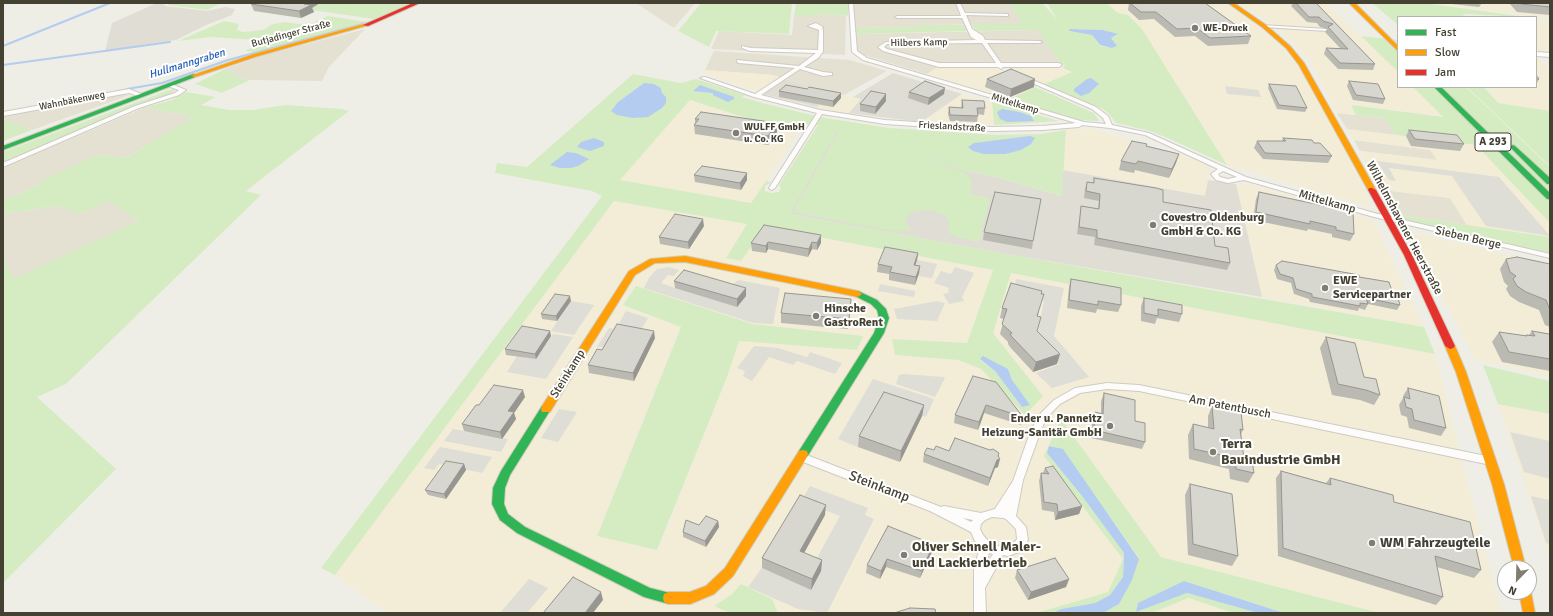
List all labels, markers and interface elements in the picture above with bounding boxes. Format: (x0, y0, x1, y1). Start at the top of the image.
legend (1397, 16, 1537, 88)
street label: Butjadinger Straße (250, 18, 332, 50)
place label: WE-Druck (1203, 22, 1248, 34)
marker: WE-Druck (1190, 23, 1200, 33)
text: Fast (1435, 25, 1456, 40)
street label: Hilbers Kamp (890, 37, 948, 49)
text: Slow (1435, 45, 1460, 60)
water label: Hullmanngraben (147, 46, 227, 82)
text: Jam (1435, 65, 1456, 80)
street label: Wahnbäkenweg (38, 89, 106, 113)
street label: Mittelkamp (990, 91, 1040, 117)
street label: Frieslandstraße (918, 119, 986, 135)
place label: WULFF GmbH u. Co. KG (744, 121, 805, 144)
marker: WULFF GmbH u. Co. KG (731, 128, 741, 138)
road number: A 293 (1475, 133, 1511, 151)
street label: Wilhelmshavener Heerstraße (1363, 159, 1445, 297)
street label: Mittelkamp (1297, 187, 1357, 217)
place label: Covestro Oldenburg GmbH & Co. KG (1161, 211, 1264, 239)
marker: Covestro Oldenburg GmbH & Co. KG (1148, 220, 1158, 230)
street label: Sieben Berge (1434, 223, 1502, 253)
place label: EWE Servicepartner (1333, 274, 1411, 302)
marker: EWE Servicepartner (1320, 283, 1330, 293)
place label: Hinsche GastroRent (824, 302, 883, 330)
marker: Hinsche GastroRent (811, 311, 821, 321)
street label: Steinkamp (547, 347, 589, 401)
street label: Am Patentbusch (1188, 392, 1272, 422)
place label: Ender u. Panneitz Heizung-Sanitär GmbH (982, 412, 1102, 440)
marker: Ender u. Panneitz Heizung-Sanitär GmbH (1105, 421, 1115, 431)
place label: Terra Bauindustrie GmbH (1221, 436, 1341, 468)
marker: Terra Bauindustrie GmbH (1208, 447, 1218, 457)
street label: Steinkamp (846, 468, 912, 506)
place label: WM Fahrzeugteile (1380, 535, 1490, 551)
marker: WM Fahrzeugteile (1367, 538, 1377, 548)
place label: Oliver Schnell Maler- und Lackierbetrieb (912, 539, 1041, 572)
marker: Oliver Schnell Maler- und Lackierbetrieb (899, 550, 909, 560)
north arrow (1497, 560, 1537, 600)
text: N (1506, 583, 1519, 598)

